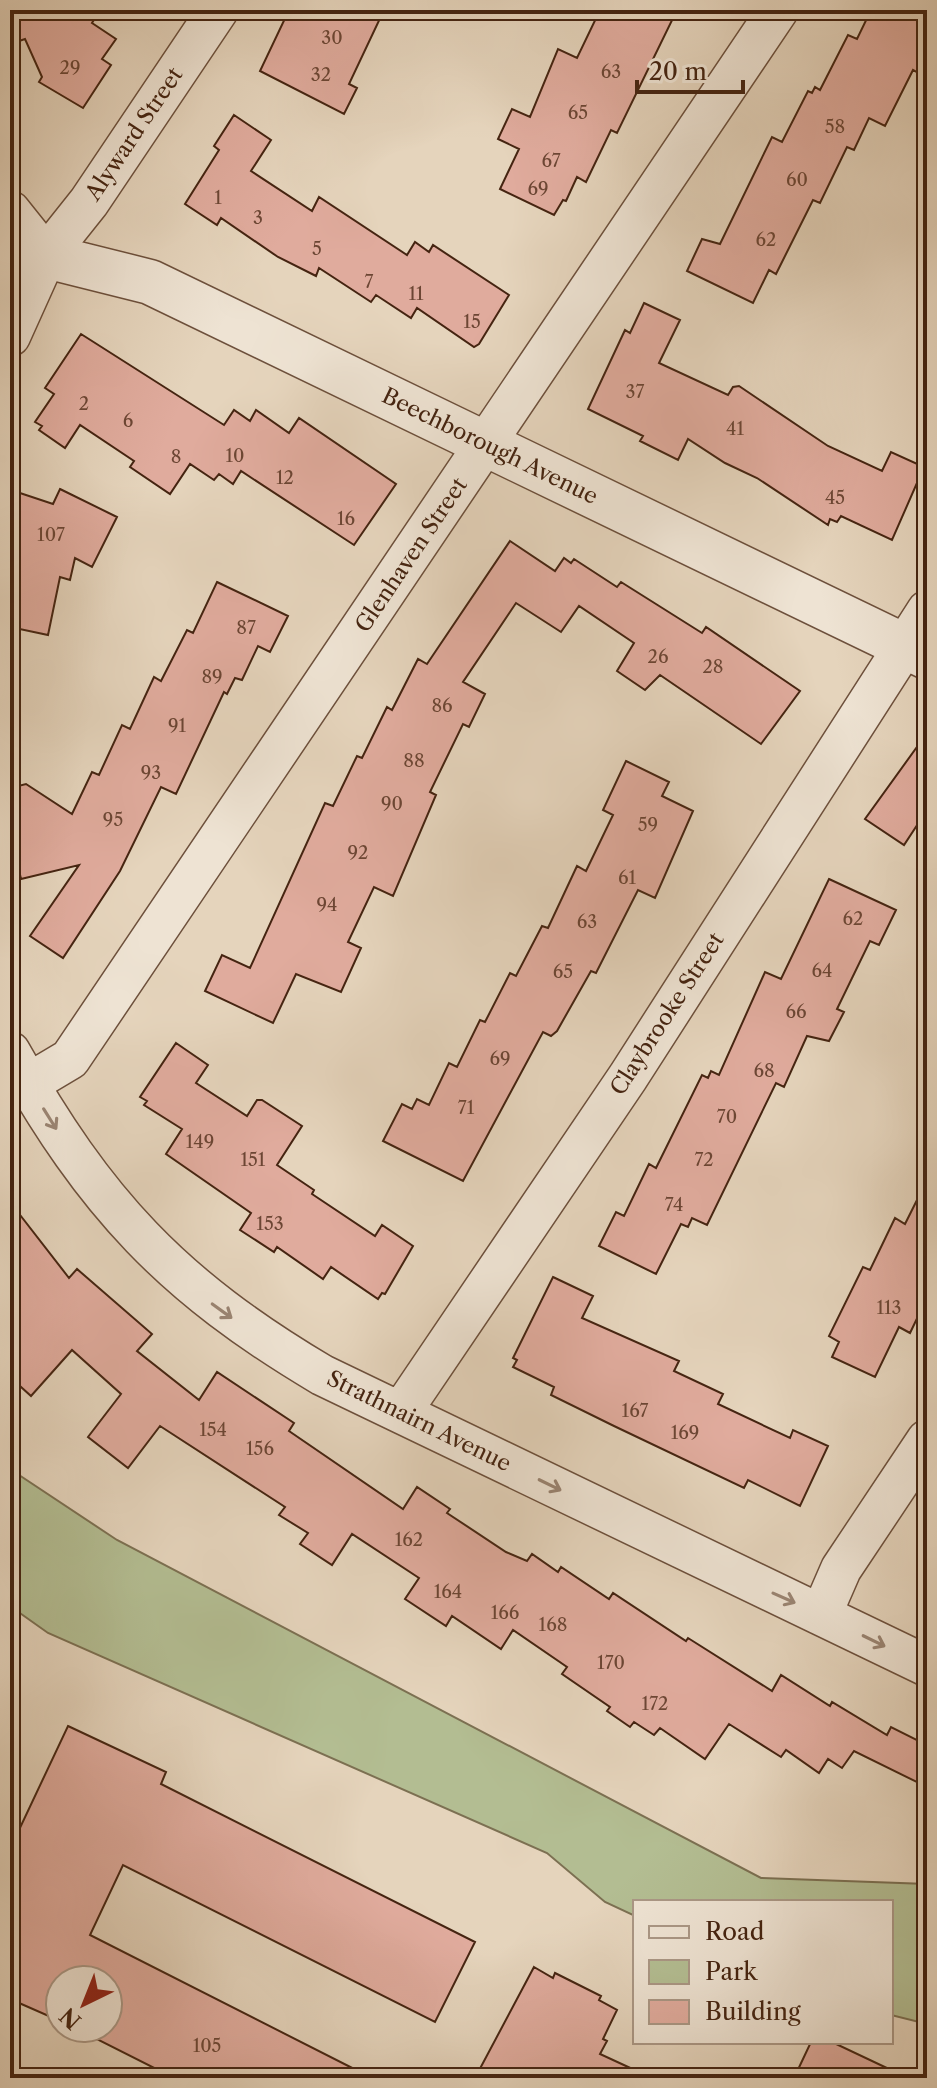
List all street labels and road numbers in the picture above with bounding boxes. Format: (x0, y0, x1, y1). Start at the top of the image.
street label: Alyward Street (79, 62, 189, 207)
street label: Beechborough Avenue (378, 382, 602, 510)
street label: Glenhaven Street (349, 472, 473, 637)
street label: Claybrooke Street (604, 927, 730, 1100)
street label: Strathnairn Avenue (323, 1365, 515, 1477)

